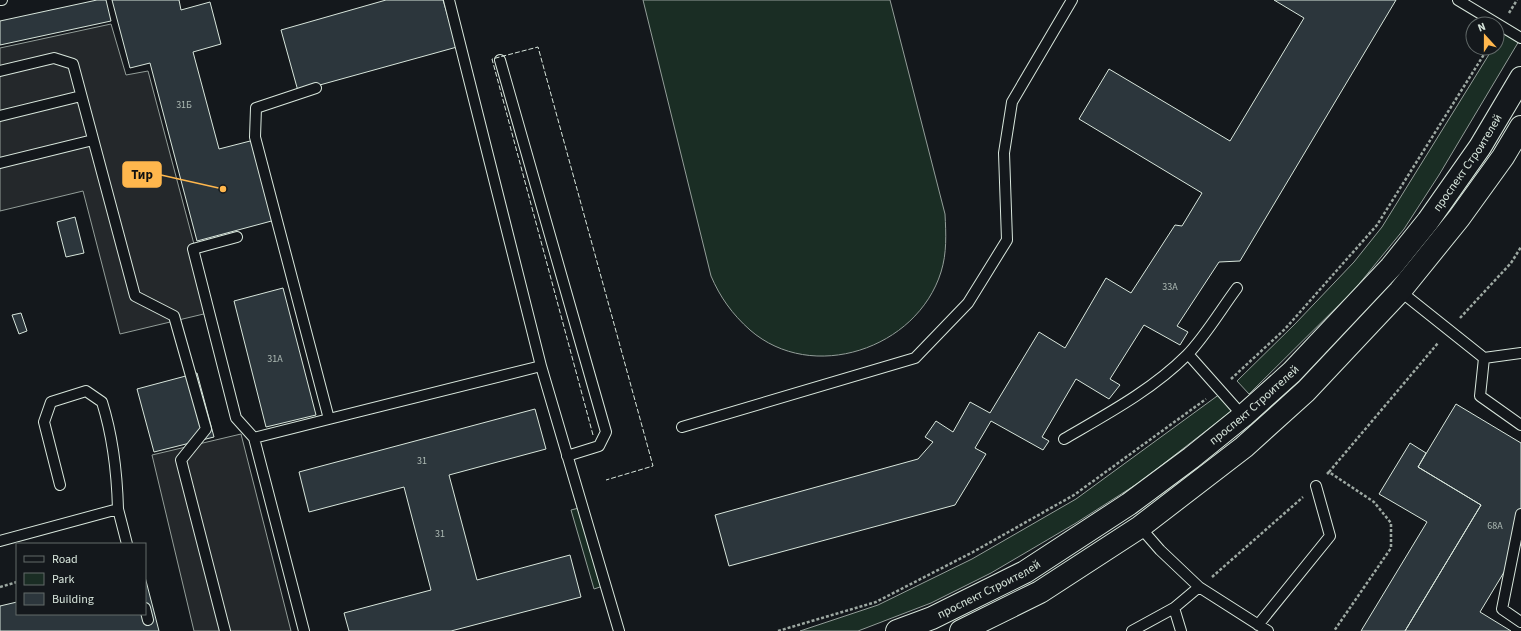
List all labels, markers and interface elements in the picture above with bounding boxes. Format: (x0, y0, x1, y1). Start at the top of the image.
north arrow (1465, 16, 1505, 56)
text: N (1475, 19, 1488, 35)
house number: 31Б (176, 98, 192, 112)
street label: проспект Строителей (1429, 111, 1507, 215)
callout: Тир (123, 162, 161, 187)
text: Тир (131, 166, 153, 184)
house number: 33А (1162, 280, 1178, 294)
house number: 31А (267, 352, 283, 366)
street label: проспект Строителей (1206, 362, 1303, 449)
house number: 31 (417, 454, 427, 468)
house number: 68А (1487, 519, 1503, 533)
house number: 31 (435, 527, 445, 541)
legend (16, 543, 146, 615)
text: Road (52, 551, 78, 568)
street label: проспект Строителей (934, 556, 1044, 623)
text: Park (52, 571, 74, 588)
text: Building (52, 591, 94, 608)

